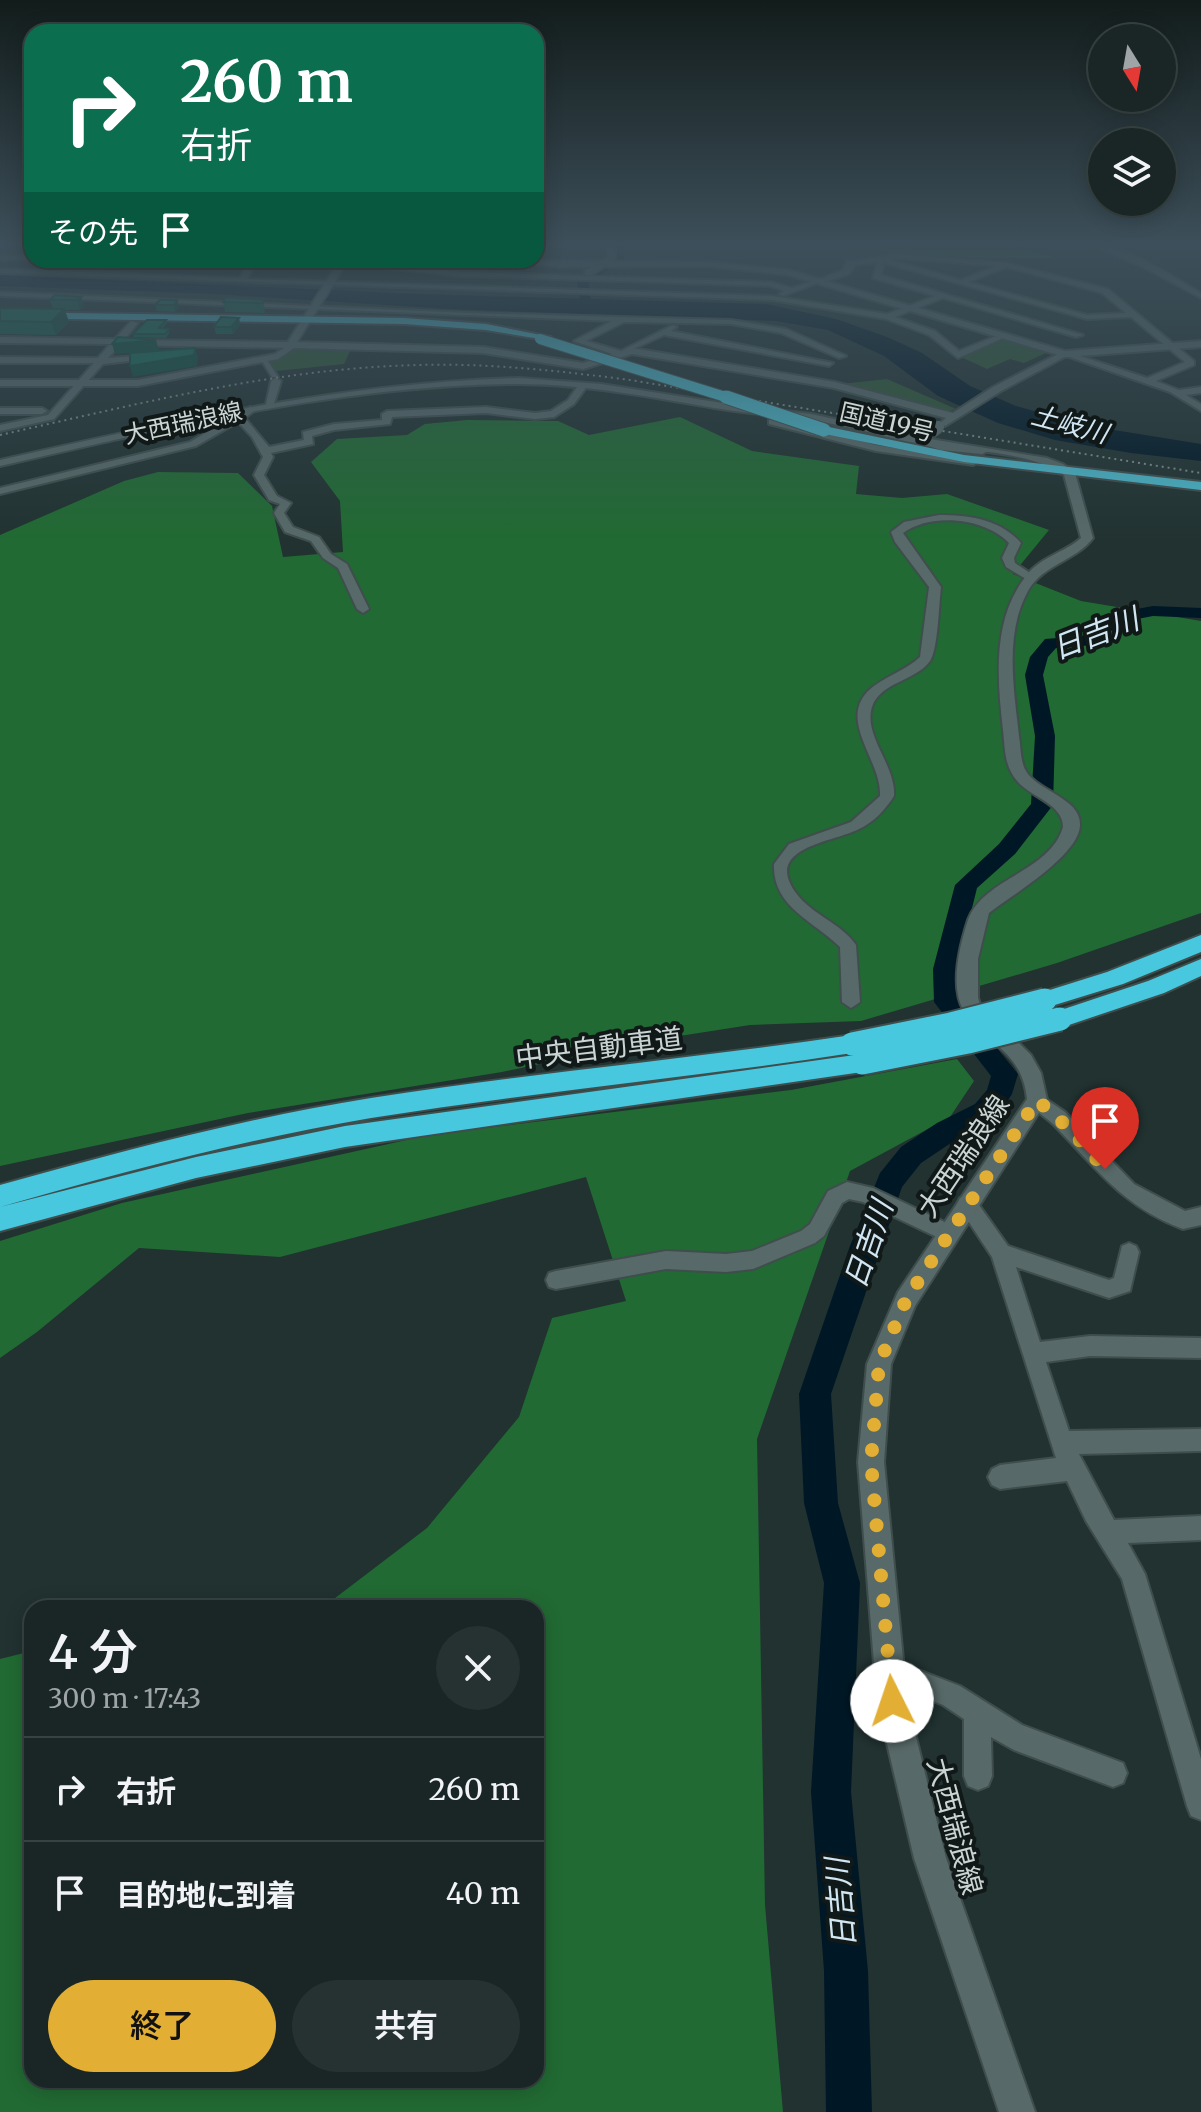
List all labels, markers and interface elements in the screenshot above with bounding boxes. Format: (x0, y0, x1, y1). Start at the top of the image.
north arrow (1088, 24, 1176, 112)
map controls (1088, 24, 1176, 216)
text: 260 m (180, 47, 353, 117)
icon: right (48, 56, 152, 160)
text: 右折 (180, 123, 252, 168)
button: layers (1088, 128, 1176, 216)
icon: arrive (154, 208, 198, 252)
text: その先 (48, 213, 138, 251)
street label: 大西瑞浪線 (121, 395, 245, 451)
street label: 国道19号 (837, 396, 937, 448)
water label: 土岐川 (1028, 398, 1115, 451)
water label: 日吉川 (1046, 598, 1147, 667)
street label: 中央自動車道 (513, 1020, 685, 1076)
pin (1071, 1087, 1139, 1169)
street label: 大西瑞浪線 (909, 1088, 1017, 1224)
icon: arrive (1083, 1099, 1127, 1143)
water label: 日吉川 (835, 1192, 902, 1293)
text: 4 分 (48, 1622, 137, 1682)
button: close (436, 1626, 520, 1710)
position arrow (850, 1659, 934, 1743)
text: 300 m · 17:43 (48, 1682, 201, 1715)
street label: 大西瑞浪線 (919, 1754, 991, 1898)
icon: right (48, 1767, 92, 1811)
text: 260 m (429, 1770, 520, 1808)
text: 右折 (116, 1772, 176, 1810)
water label: 日吉川 (817, 1854, 863, 1949)
icon: arrive (48, 1871, 92, 1915)
text: 40 m (446, 1874, 520, 1912)
text: 目的地に到着 (116, 1876, 296, 1914)
button: 終了 (48, 1980, 276, 2072)
button: 共有 (292, 1980, 520, 2072)

